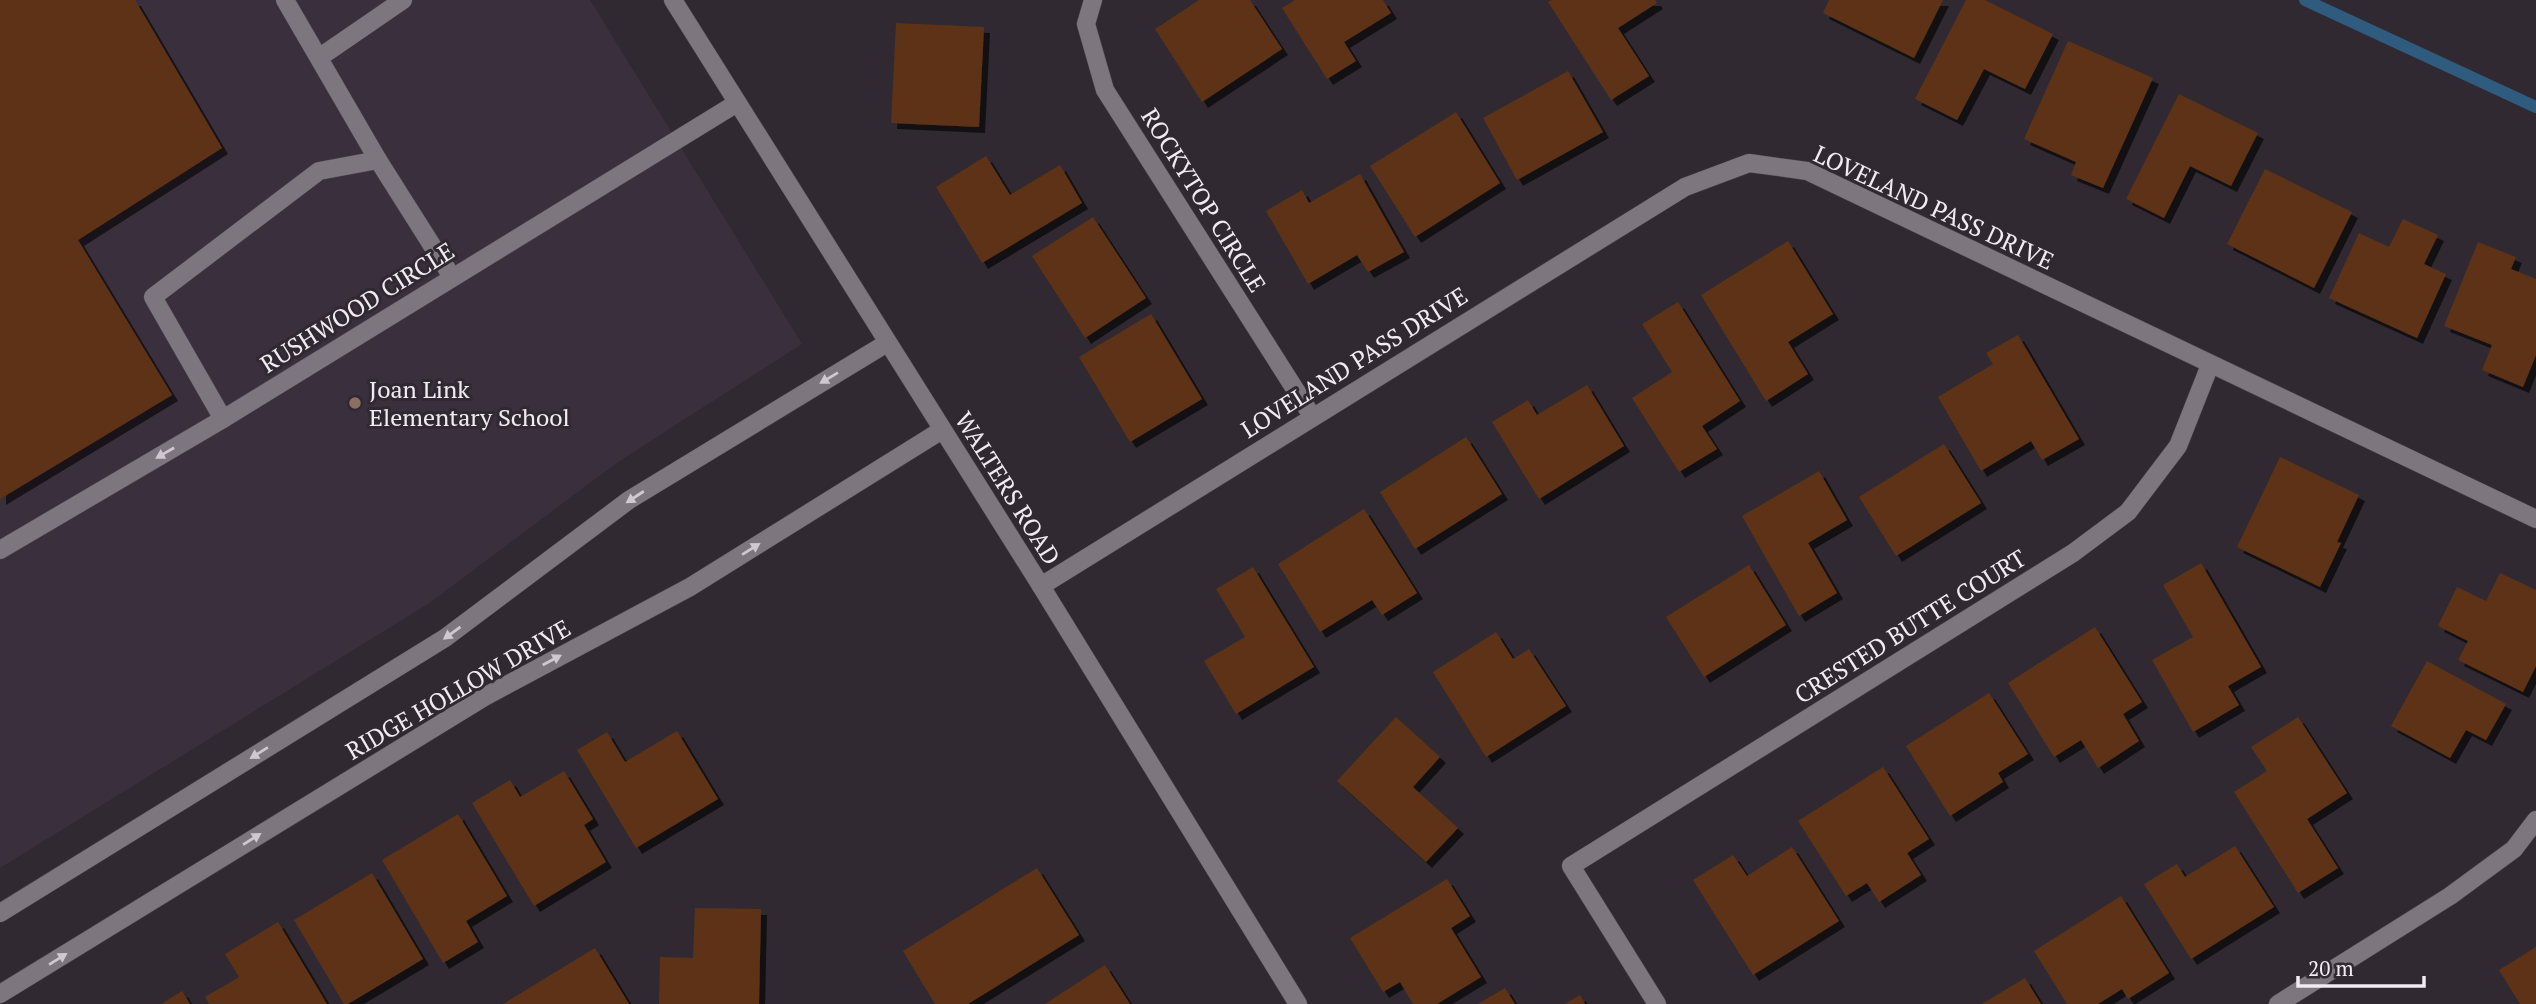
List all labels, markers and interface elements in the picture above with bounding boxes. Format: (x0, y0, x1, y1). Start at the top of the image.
street label: ROCKYTOP CIRCLE (1134, 102, 1274, 298)
street label: LOVELAND PASS DRIVE (1809, 137, 2059, 277)
street label: RUSHWOOD CIRCLE (254, 234, 460, 380)
street label: LOVELAND PASS DRIVE (1235, 279, 1473, 445)
one-way arrow (819, 372, 838, 385)
place label: Joan Link Elementary School (369, 373, 570, 433)
marker: Joan Link Elementary School (347, 395, 363, 411)
street label: WALTERS ROAD (948, 405, 1068, 571)
one-way arrow (155, 447, 174, 460)
one-way arrow (625, 490, 644, 503)
street label: CRESTED BUTTE COURT (1788, 542, 2032, 710)
one-way arrow (741, 543, 760, 556)
street label: RIDGE HOLLOW DRIVE (340, 612, 576, 766)
one-way arrow (443, 625, 461, 639)
one-way arrow (543, 654, 562, 666)
one-way arrow (249, 746, 269, 759)
one-way arrow (242, 833, 262, 846)
scale bar (2298, 944, 2424, 988)
one-way arrow (49, 952, 68, 965)
text: 20 m (2308, 954, 2354, 982)

